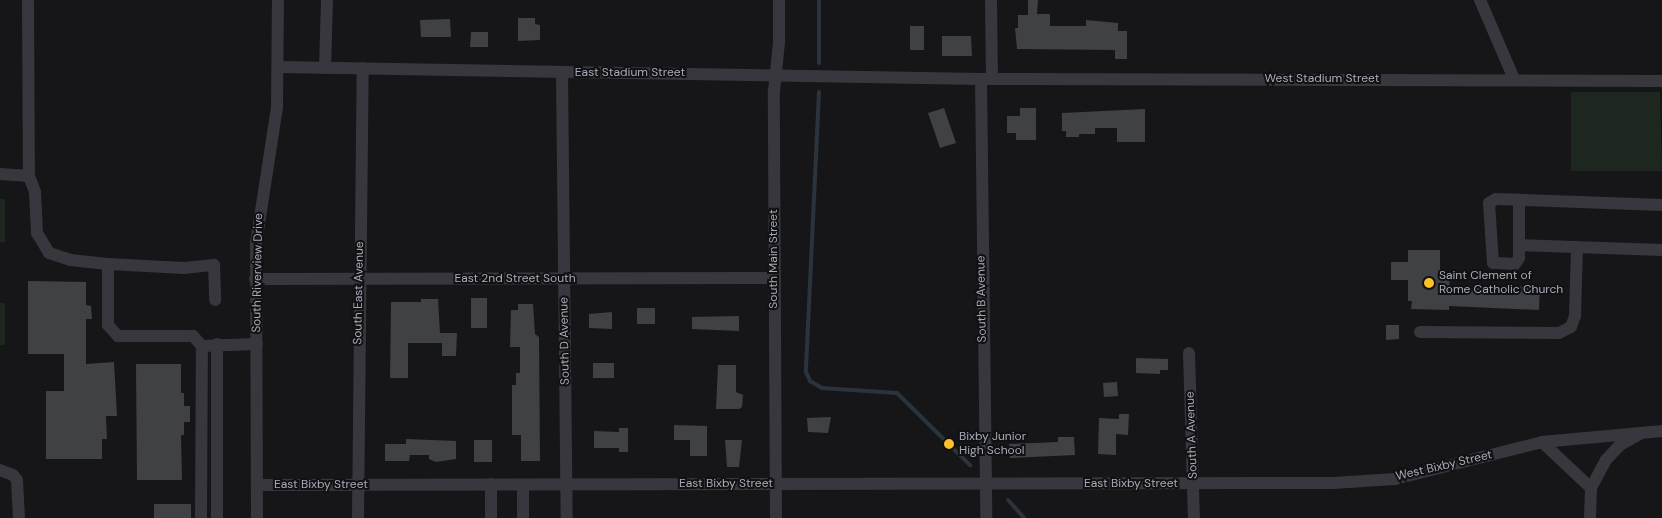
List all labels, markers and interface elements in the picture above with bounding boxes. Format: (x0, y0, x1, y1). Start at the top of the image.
street label: East Stadium Street (575, 66, 685, 80)
street label: West Stadium Street (1265, 72, 1379, 86)
street label: South Main Street (767, 209, 781, 309)
street label: South Riverview Drive (250, 213, 266, 333)
street label: South East Avenue (351, 241, 367, 345)
street label: South B Avenue (974, 255, 990, 343)
place label: Saint Clement of Rome Catholic Church (1439, 269, 1563, 297)
street label: East 2nd Street South (454, 272, 576, 286)
marker: Saint Clement of Rome Catholic Church (1423, 277, 1435, 289)
street label: South D Avenue (557, 297, 573, 385)
street label: South A Avenue (1183, 391, 1201, 479)
place label: Bixby Junior High School (959, 430, 1026, 458)
marker: Bixby Junior High School (943, 438, 955, 450)
street label: West Bixby Street (1394, 448, 1494, 484)
street label: East Bixby Street (679, 477, 773, 491)
street label: East Bixby Street (1084, 477, 1178, 491)
street label: East Bixby Street (274, 478, 368, 492)

